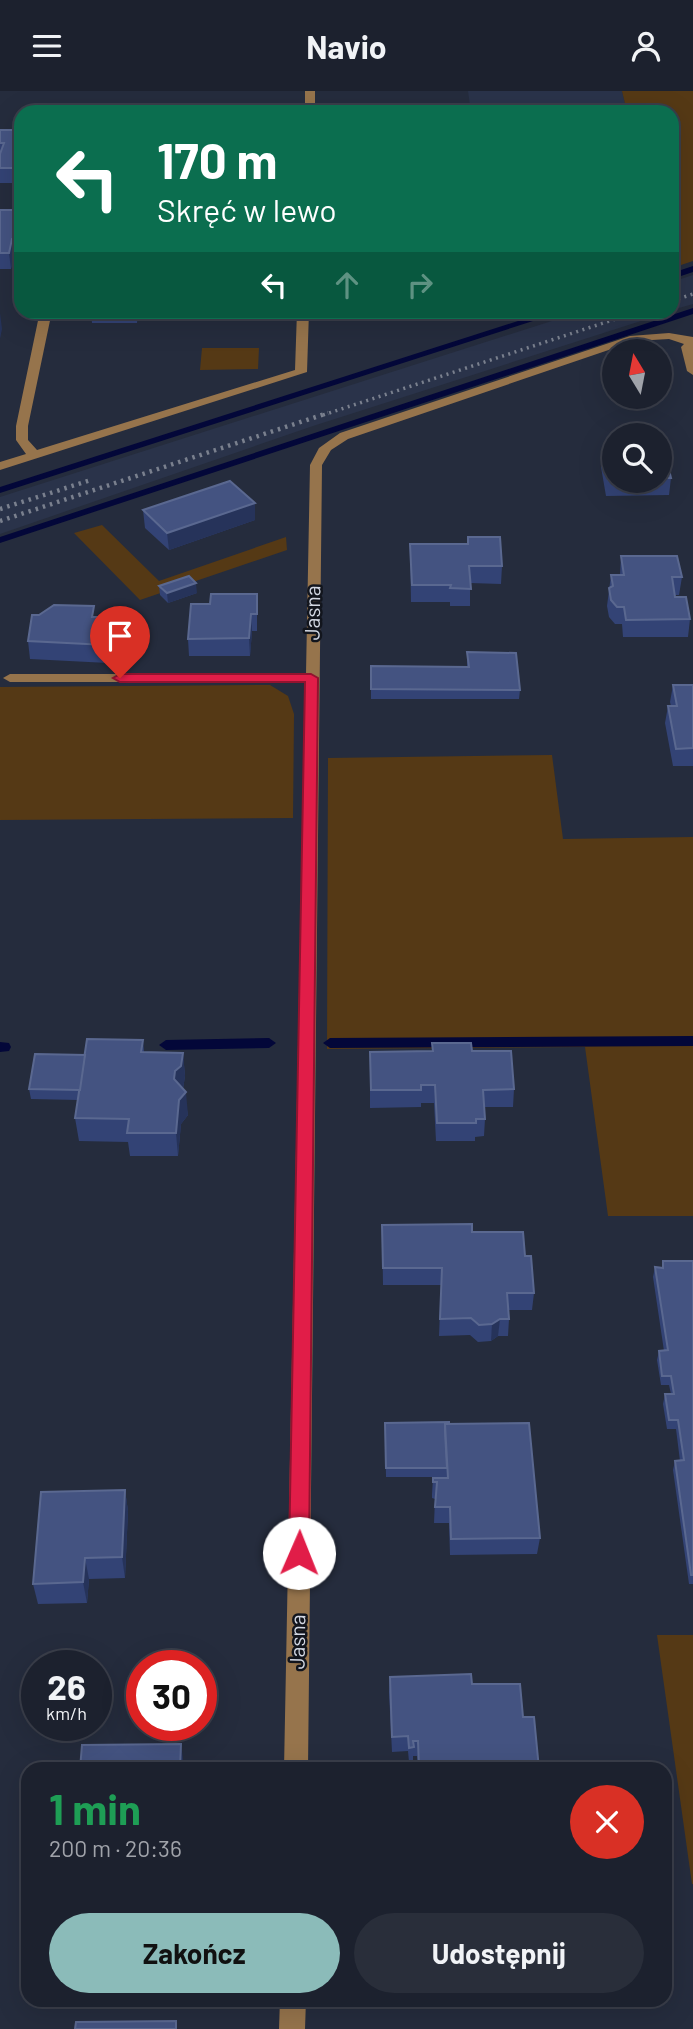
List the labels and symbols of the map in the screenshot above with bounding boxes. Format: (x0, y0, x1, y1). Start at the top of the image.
north arrow (602, 339, 672, 409)
street label: Jasna (299, 585, 324, 641)
pin (90, 606, 150, 678)
position arrow (262, 1516, 336, 1590)
street label: Jasna (284, 1614, 309, 1670)
speed limit sign: 30 (126, 1650, 217, 1741)

